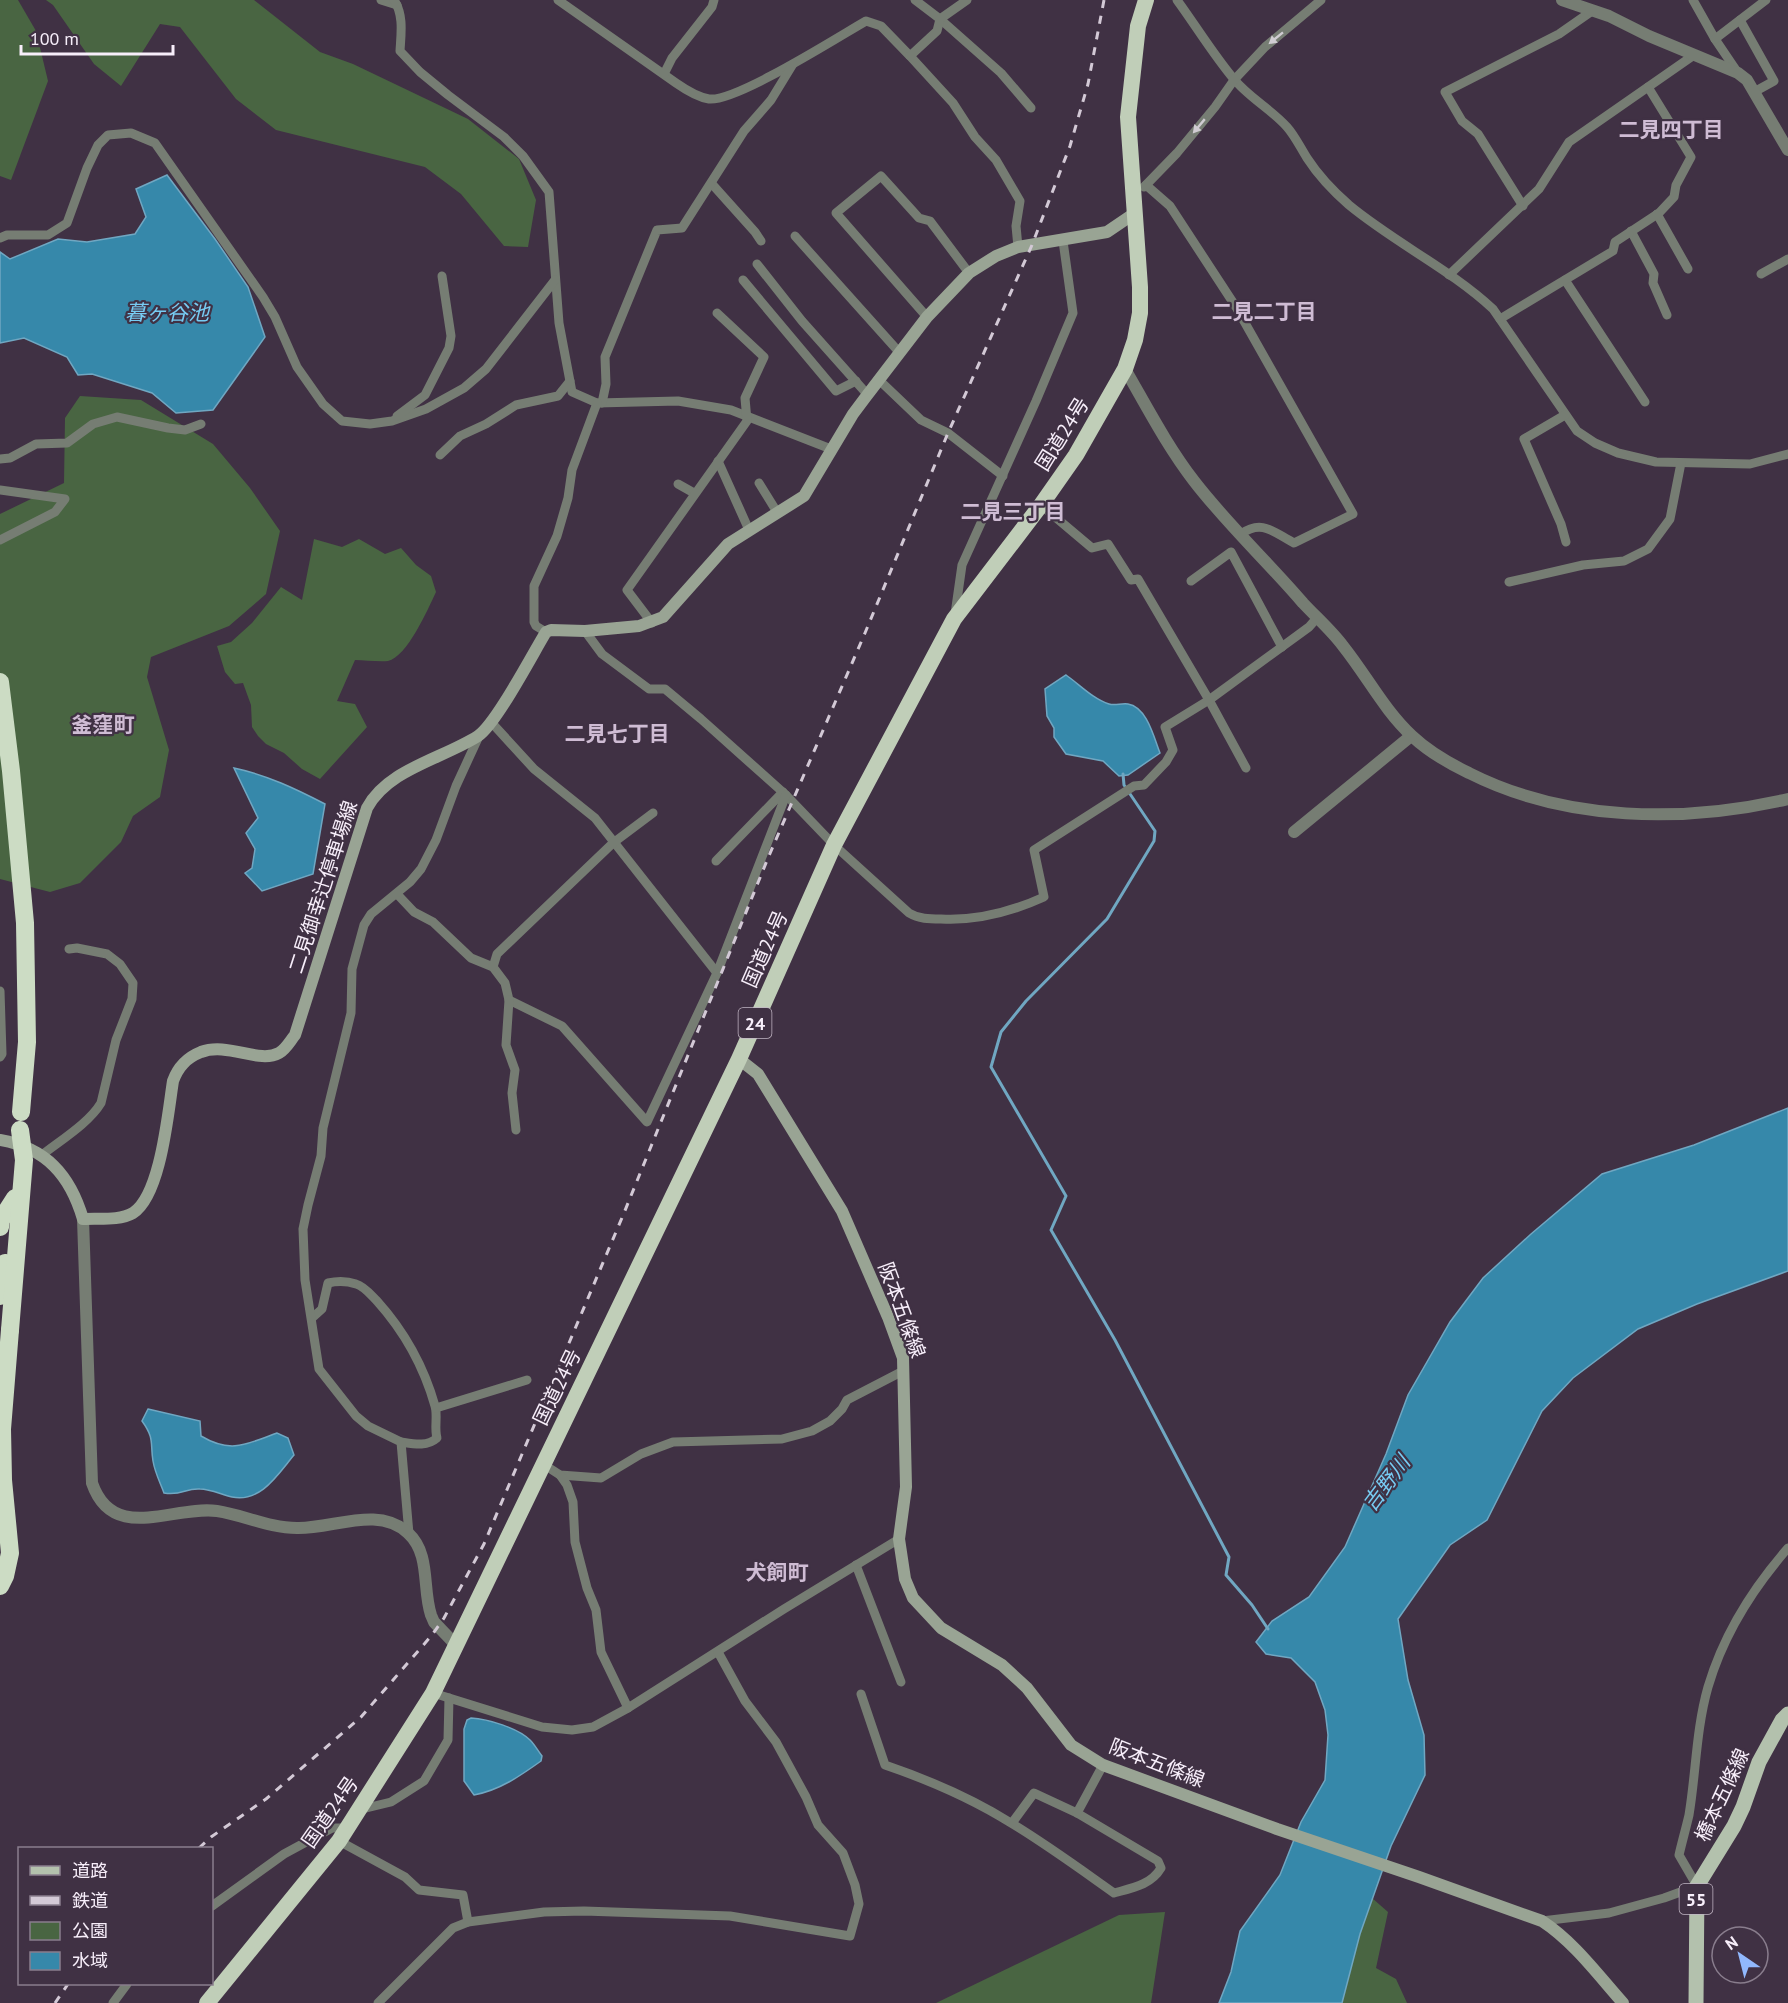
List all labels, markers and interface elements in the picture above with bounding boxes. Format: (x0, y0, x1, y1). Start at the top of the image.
scale bar (21, 18, 172, 56)
text: 100 m (30, 27, 79, 50)
one-way arrow (1269, 31, 1284, 43)
district label: 二見四丁目 (1619, 116, 1724, 143)
one-way arrow (1192, 118, 1205, 134)
district label: 二見二丁目 (1212, 298, 1317, 325)
water label: 暮ヶ谷池 (125, 299, 211, 326)
street label: 国道24号 (1029, 392, 1095, 476)
district label: 二見三丁目 (961, 498, 1066, 525)
district label: 釜窪町 (72, 711, 135, 738)
district label: 二見七丁目 (565, 720, 670, 747)
street label: 二見御幸辻停車場線 (283, 797, 363, 977)
street label: 国道24号 (736, 906, 794, 992)
road number: 24 (738, 1008, 771, 1038)
street label: 阪本五條線 (873, 1259, 931, 1361)
street label: 国道24号 (527, 1345, 587, 1429)
water label: 吉野川 (1356, 1448, 1417, 1516)
district label: 犬飼町 (746, 1559, 809, 1586)
street label: 阪本五條線 (1106, 1733, 1208, 1793)
street label: 橋本五條線 (1689, 1744, 1755, 1846)
street label: 国道24号 (296, 1771, 364, 1853)
legend (18, 1847, 213, 1985)
text: 道路 (72, 1859, 108, 1882)
road number: 55 (1680, 1884, 1712, 1914)
text: 鉄道 (72, 1889, 108, 1912)
text: 公園 (72, 1919, 108, 1942)
north arrow (1710, 1925, 1770, 1985)
text: N (1721, 1932, 1741, 1954)
text: 水域 (72, 1949, 108, 1972)

